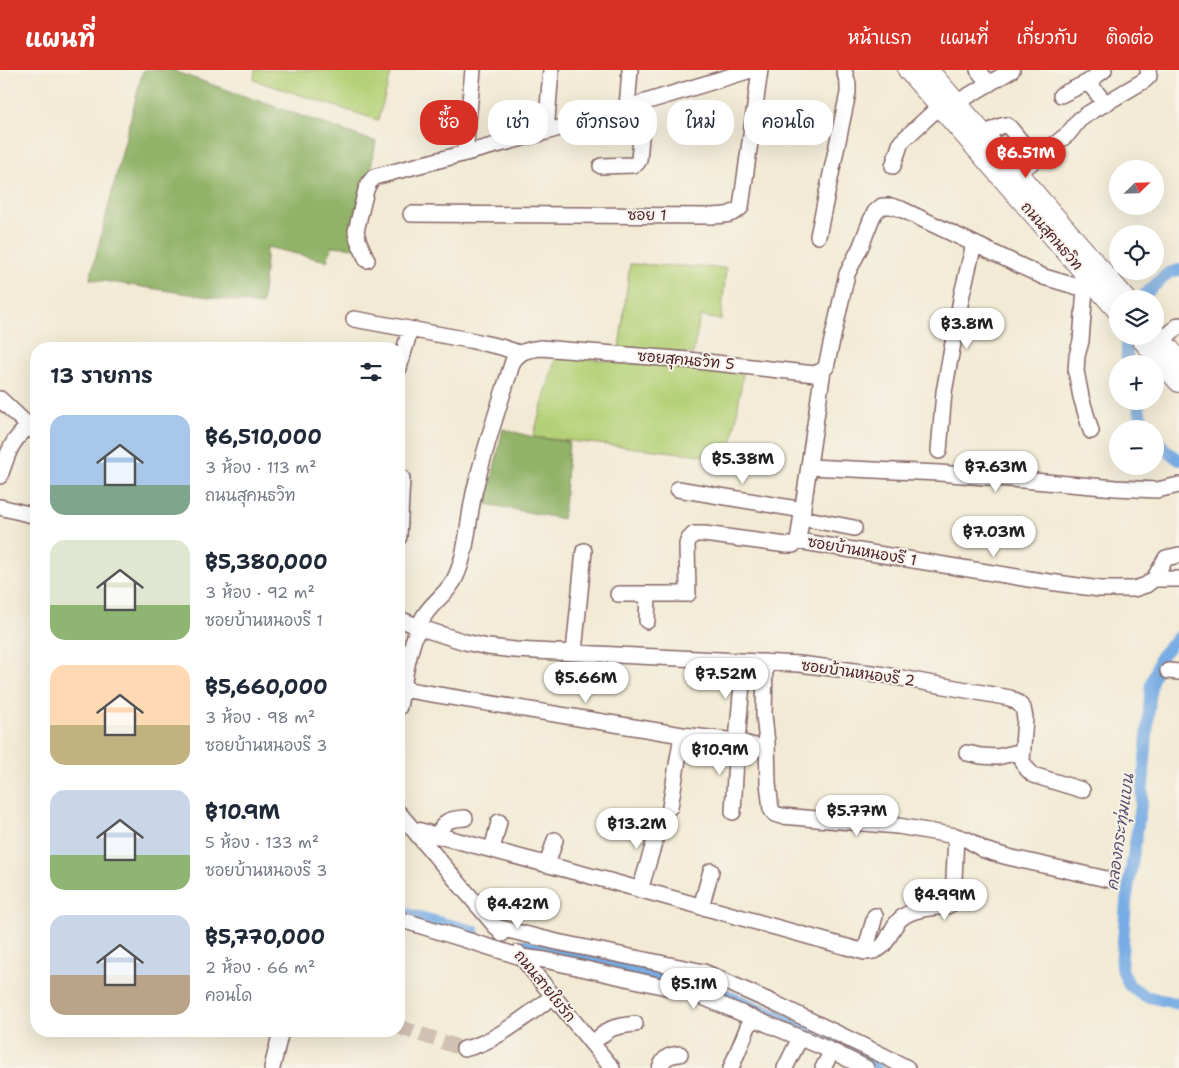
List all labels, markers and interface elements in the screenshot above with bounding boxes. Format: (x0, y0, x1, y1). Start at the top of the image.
text: แผนที่ (25, 23, 95, 55)
text: หน้าแรก (848, 26, 912, 50)
text: แผนที่ (940, 26, 988, 50)
text: เกี่ยวกับ (1016, 26, 1078, 50)
text: ติดต่อ (1106, 26, 1154, 50)
chip: ซื้อ (420, 100, 478, 145)
chip: เช่า (488, 100, 548, 145)
chip: ตัวกรอง (558, 100, 657, 145)
chip: ใหม่ (667, 100, 734, 145)
chip: คอนโด (744, 100, 833, 145)
pin: ฿6.51M (985, 136, 1067, 179)
text: ฿6.51M (997, 142, 1055, 163)
north arrow (1109, 160, 1164, 215)
map controls (1109, 160, 1164, 475)
street label: ถนนสุคนธวิท (1016, 197, 1087, 275)
street label: ซอย 1 (627, 205, 667, 225)
button: locate (1109, 225, 1164, 280)
button: layers (1109, 290, 1164, 345)
pin: ฿3.8M (932, 308, 1002, 350)
text: ฿3.8M (941, 313, 993, 334)
street label: ซอยสุคนธวิท 5 (636, 346, 735, 375)
button: + (1109, 355, 1164, 410)
icon: filters (357, 358, 385, 386)
text: 13 รายการ (50, 362, 153, 390)
button: − (1109, 420, 1164, 475)
text: ฿6,510,000 (205, 423, 322, 451)
icon: home (90, 435, 150, 495)
pin: ฿5.38M (702, 442, 784, 485)
text: ฿5.38M (712, 448, 774, 469)
pin: ฿7.63M (955, 450, 1037, 493)
text: ฿7.63M (965, 456, 1027, 477)
text: 3 ห้อง · 113 m² (205, 457, 317, 478)
text: ถนนสุคนธวิท (205, 485, 296, 506)
pin: ฿7.03M (953, 516, 1035, 558)
text: ฿7.03M (963, 521, 1025, 542)
street label: ซอยบ้านหนองรี 1 (806, 532, 918, 570)
text: ฿5,380,000 (205, 548, 328, 576)
icon: home (90, 560, 150, 620)
text: 3 ห้อง · 92 m² (205, 582, 315, 603)
text: ซอยบ้านหนองรี 1 (205, 610, 323, 631)
street label: ซอยบ้านหนองรี 2 (800, 655, 916, 691)
pin: ฿7.52M (685, 658, 767, 700)
pin: ฿5.66M (545, 662, 627, 704)
text: ฿7.52M (695, 663, 757, 684)
text: ฿5.66M (555, 667, 617, 688)
text: ฿5,660,000 (205, 673, 328, 701)
icon: home (90, 685, 150, 745)
text: 3 ห้อง · 98 m² (205, 707, 315, 728)
pin: ฿10.9M (679, 734, 761, 776)
text: ซอยบ้านหนองรี 3 (205, 735, 328, 756)
text: ฿10.9M (691, 739, 749, 760)
water label: คลองกระทุ่มแบน (1101, 772, 1141, 892)
pin: ฿5.77M (816, 794, 898, 837)
text: ฿10.9M (205, 798, 280, 826)
text: ฿5.77M (827, 800, 887, 821)
pin: ฿13.2M (596, 808, 678, 850)
icon: home (90, 810, 150, 870)
text: ฿13.2M (607, 813, 667, 834)
text: 5 ห้อง · 133 m² (205, 832, 319, 853)
text: ซอยบ้านหนองรี 3 (205, 860, 328, 881)
pin: ฿4.99M (904, 878, 986, 921)
text: ฿4.99M (914, 884, 976, 905)
pin: ฿4.42M (477, 888, 559, 930)
text: ฿4.42M (487, 893, 549, 914)
text: ฿5,770,000 (205, 923, 325, 951)
icon: home (90, 935, 150, 995)
street label: ถนนสายใยรัก (510, 946, 580, 1026)
text: 2 ห้อง · 66 m² (205, 957, 315, 978)
pin: ฿5.1M (659, 968, 729, 1010)
text: ฿5.1M (671, 973, 717, 994)
text: คอนโด (205, 985, 252, 1006)

